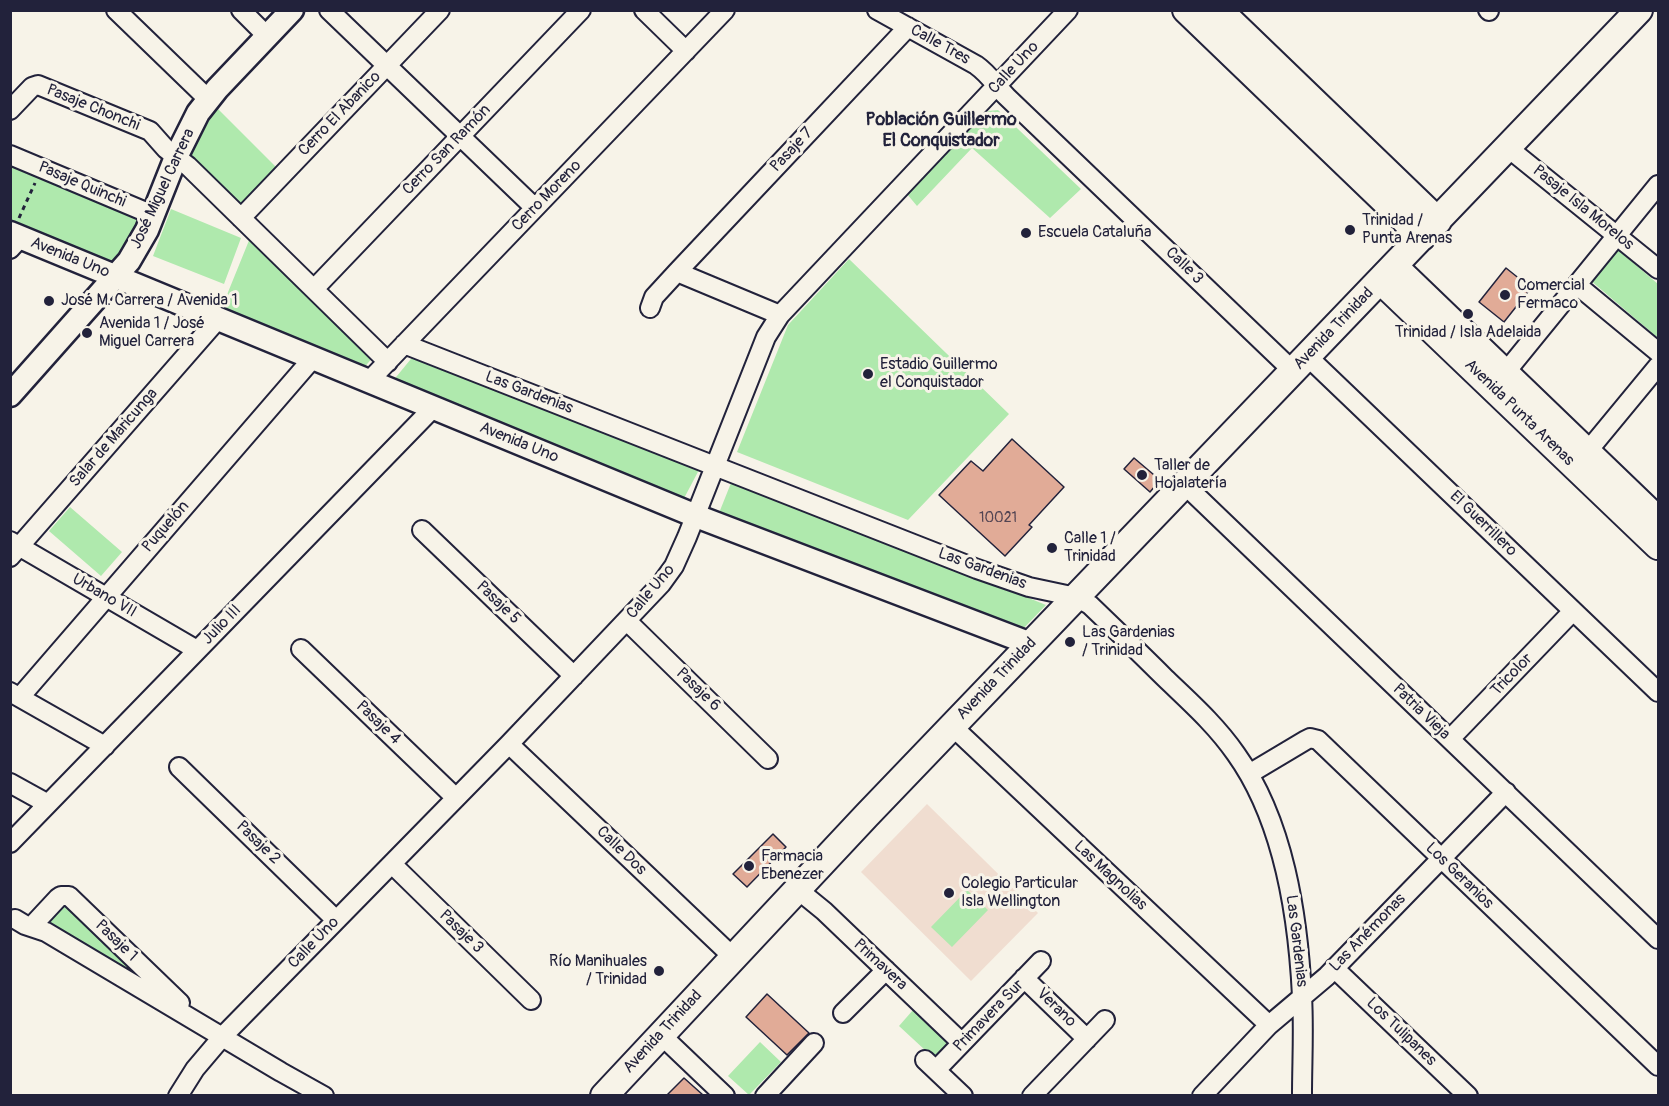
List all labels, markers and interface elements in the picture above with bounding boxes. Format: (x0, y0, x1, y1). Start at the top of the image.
street label: Calle Tres (907, 21, 973, 69)
street label: Calle Uno (985, 38, 1043, 98)
street label: Cerro El Abanico (295, 68, 385, 160)
street label: Pasaje Chonchi (44, 81, 142, 135)
street label: Cerro San Ramón (399, 101, 495, 199)
district label: Población Guillermo El Conquistador (865, 109, 1017, 152)
street label: Pasaje 7 (767, 124, 817, 176)
street label: José Miguel Carrera (127, 126, 199, 252)
street label: Cerro Moreno (508, 156, 586, 236)
street label: Pasaje Quinchi (35, 158, 129, 212)
street label: Pasaje Isla Morelos (1529, 161, 1637, 255)
place label: Trinidad / Punta Arenas (1362, 211, 1452, 249)
place label: Escuela Cataluña (1038, 223, 1151, 243)
marker: Trinidad / Punta Arenas (1343, 223, 1357, 237)
marker: Escuela Cataluña (1019, 226, 1033, 240)
street label: Avenida Uno (28, 233, 112, 283)
street label: Calle 3 (1161, 243, 1207, 289)
place label: Comercial Fermaco (1517, 276, 1585, 314)
street label: Avenida Trinidad (1290, 284, 1378, 374)
marker: Comercial Fermaco (1498, 288, 1512, 302)
place label: José M. Carrera / Avenida 1 (61, 291, 238, 311)
marker: José M. Carrera / Avenida 1 (42, 294, 56, 308)
marker: Trinidad / Isla Adelaida (1461, 307, 1475, 321)
place label: Avenida 1 / José Miguel Carrera (99, 314, 205, 352)
place label: Trinidad / Isla Adelaida (1395, 323, 1541, 343)
marker: Avenida 1 / José Miguel Carrera (80, 326, 94, 340)
place label: Estadio Guillermo el Conquistador (880, 355, 998, 393)
street label: Avenida Punta Arenas (1460, 356, 1578, 470)
street label: Las Gardenias (482, 367, 576, 419)
marker: Estadio Guillermo el Conquistador (861, 367, 875, 381)
street label: Salar de Maricunga (66, 385, 162, 491)
street label: Avenida Uno (477, 418, 561, 468)
place label: Taller de Hojalatería (1154, 456, 1227, 494)
marker: Taller de Hojalatería (1135, 468, 1149, 482)
street label: El Guerrillero (1445, 487, 1521, 561)
street label: Puquelón (138, 497, 194, 557)
house number: 10021 (979, 510, 1017, 526)
place label: Calle 1 / Trinidad (1064, 529, 1116, 567)
marker: Calle 1 / Trinidad (1045, 541, 1059, 555)
street label: Las Gardenias (935, 544, 1029, 594)
street label: Calle Uno (623, 561, 679, 623)
street label: Urbano VII (68, 570, 140, 622)
street label: Pasaje 5 (472, 577, 524, 629)
street label: Julio III (198, 601, 246, 649)
place label: Las Gardenias / Trinidad (1082, 623, 1175, 661)
street label: Avenida Trinidad (953, 634, 1041, 724)
marker: Las Gardenias / Trinidad (1063, 635, 1077, 649)
street label: Tricolor (1487, 650, 1537, 700)
street label: Pasaje 6 (672, 664, 724, 716)
street label: Patria Vieja (1388, 680, 1454, 744)
street label: Pasaje 4 (352, 697, 404, 749)
street label: Pasaje 2 (232, 817, 284, 869)
street label: Calle Dos (592, 823, 650, 879)
street label: Las Magnolias (1069, 837, 1151, 915)
street label: Los Geranios (1421, 839, 1497, 913)
place label: Farmacia Ebenezer (761, 847, 824, 885)
marker: Farmacia Ebenezer (742, 859, 756, 873)
place label: Colegio Particular Isla Wellington (961, 874, 1078, 912)
marker: Colegio Particular Isla Wellington (942, 886, 956, 900)
street label: Las Anémonas (1326, 890, 1410, 976)
street label: Las Gardenias (1281, 894, 1311, 988)
street label: Pasaje 3 (435, 906, 487, 958)
street label: Calle Uno (285, 913, 343, 973)
street label: Pasaje 1 (91, 916, 141, 966)
street label: Primavera (849, 935, 911, 995)
place label: Río Manihuales / Trinidad (549, 952, 647, 990)
marker: Río Manihuales / Trinidad (652, 964, 666, 978)
street label: Primavera Sur (950, 976, 1028, 1056)
street label: Verano (1032, 984, 1080, 1032)
street label: Avenida Trinidad (620, 986, 706, 1078)
street label: Los Tulipanes (1362, 994, 1440, 1070)

